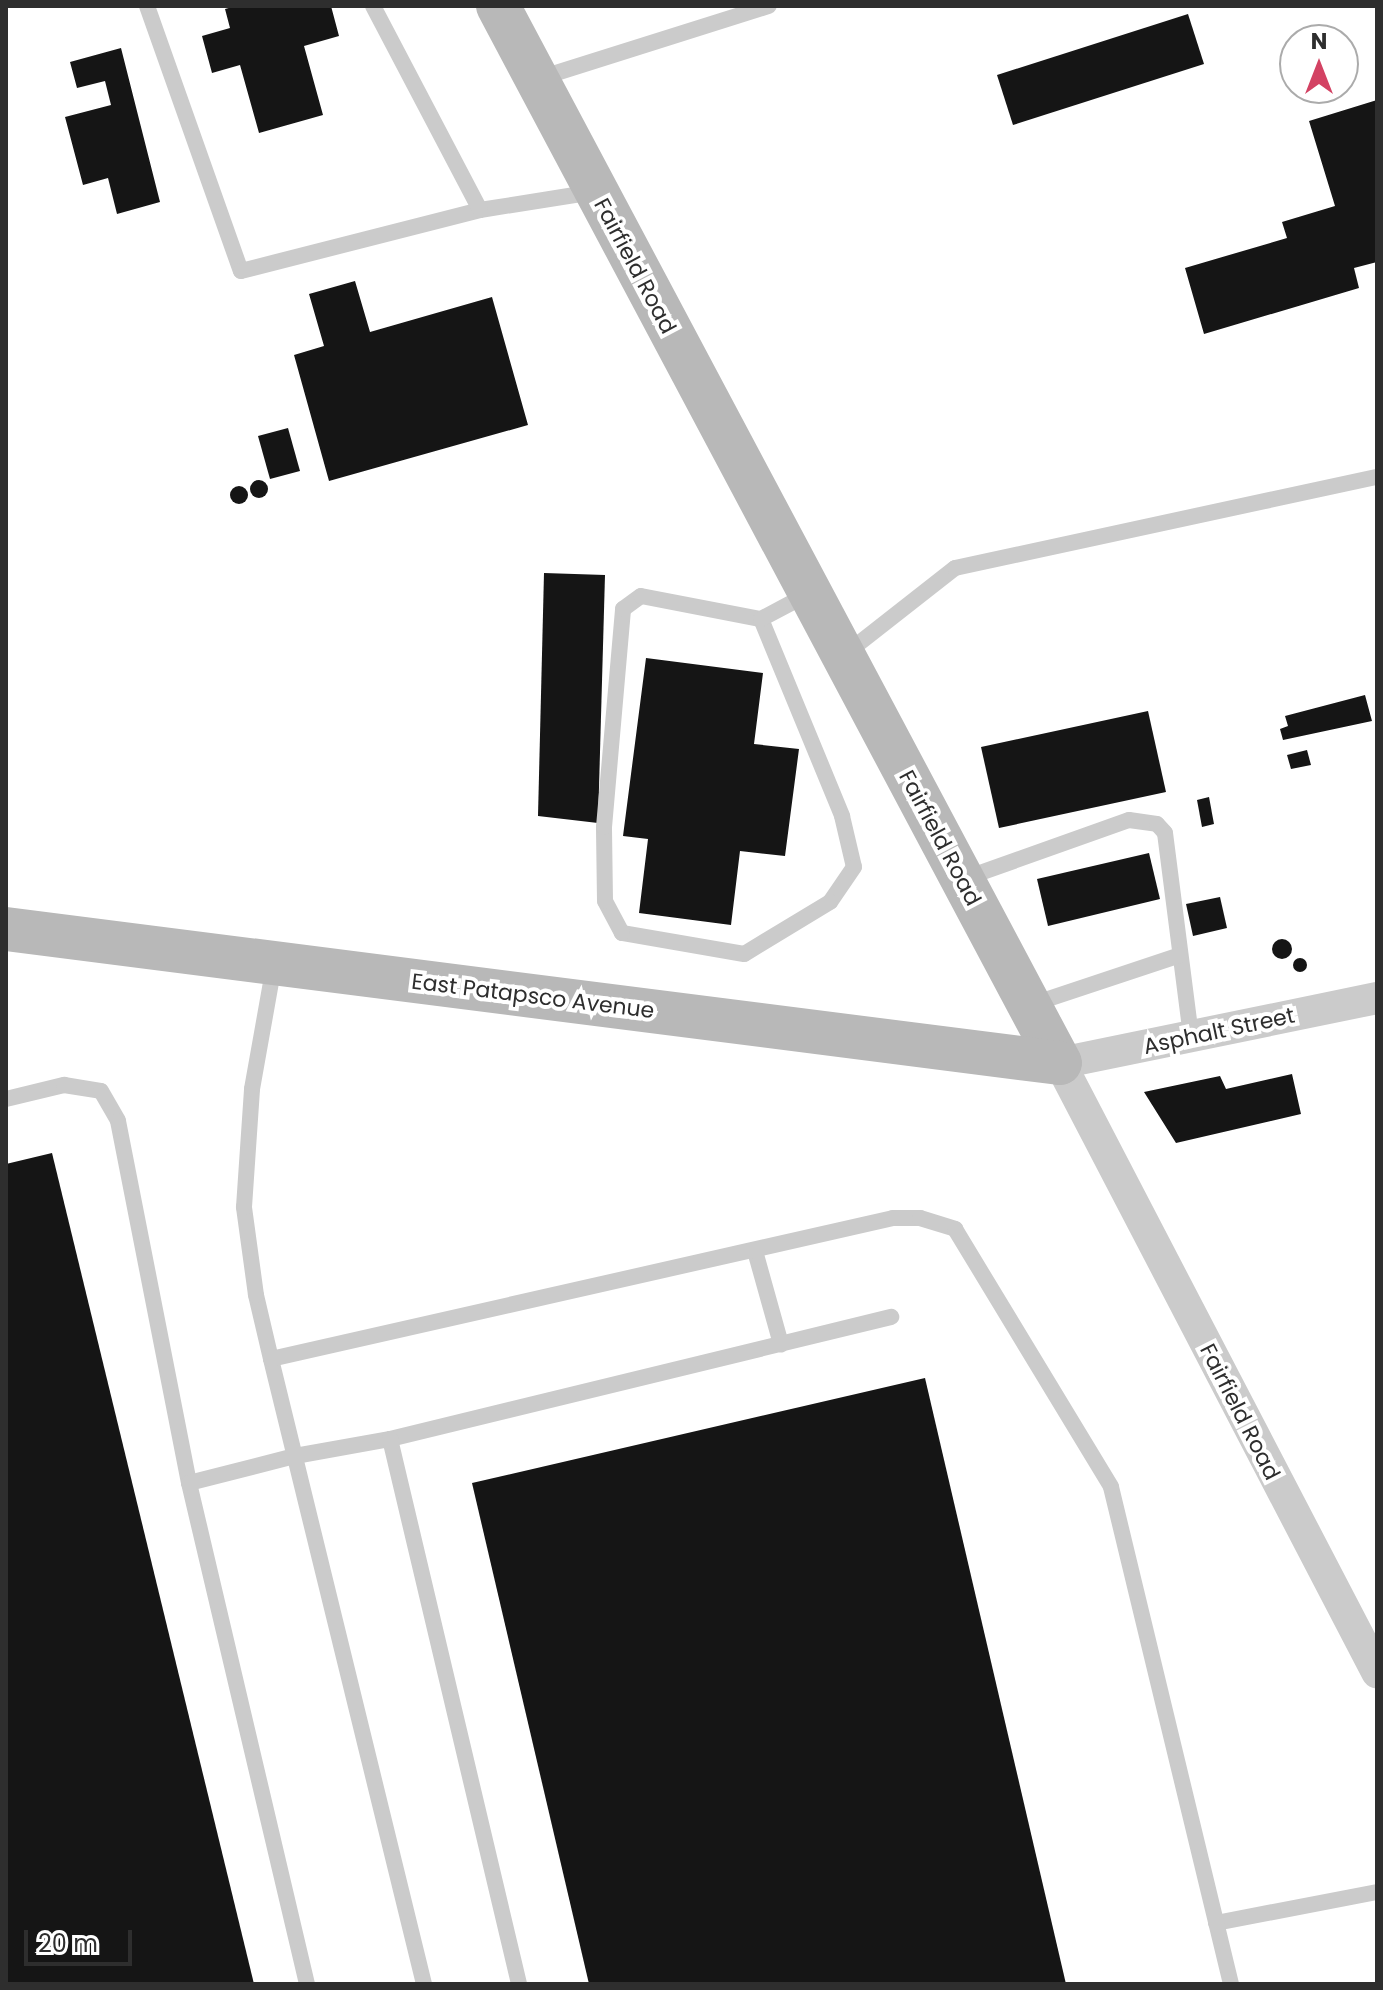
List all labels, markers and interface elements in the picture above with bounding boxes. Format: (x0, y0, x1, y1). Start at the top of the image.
north arrow (1279, 24, 1359, 104)
text: N (1311, 26, 1327, 57)
street label: Fairfield Road (588, 194, 682, 338)
street label: Fairfield Road (893, 766, 987, 910)
street label: East Patapsco Avenue (410, 968, 656, 1024)
street label: Asphalt Street (1141, 1002, 1297, 1060)
street label: Fairfield Road (1194, 1340, 1286, 1484)
scale bar (28, 1914, 136, 1964)
text: 20 m (38, 1927, 98, 1960)

